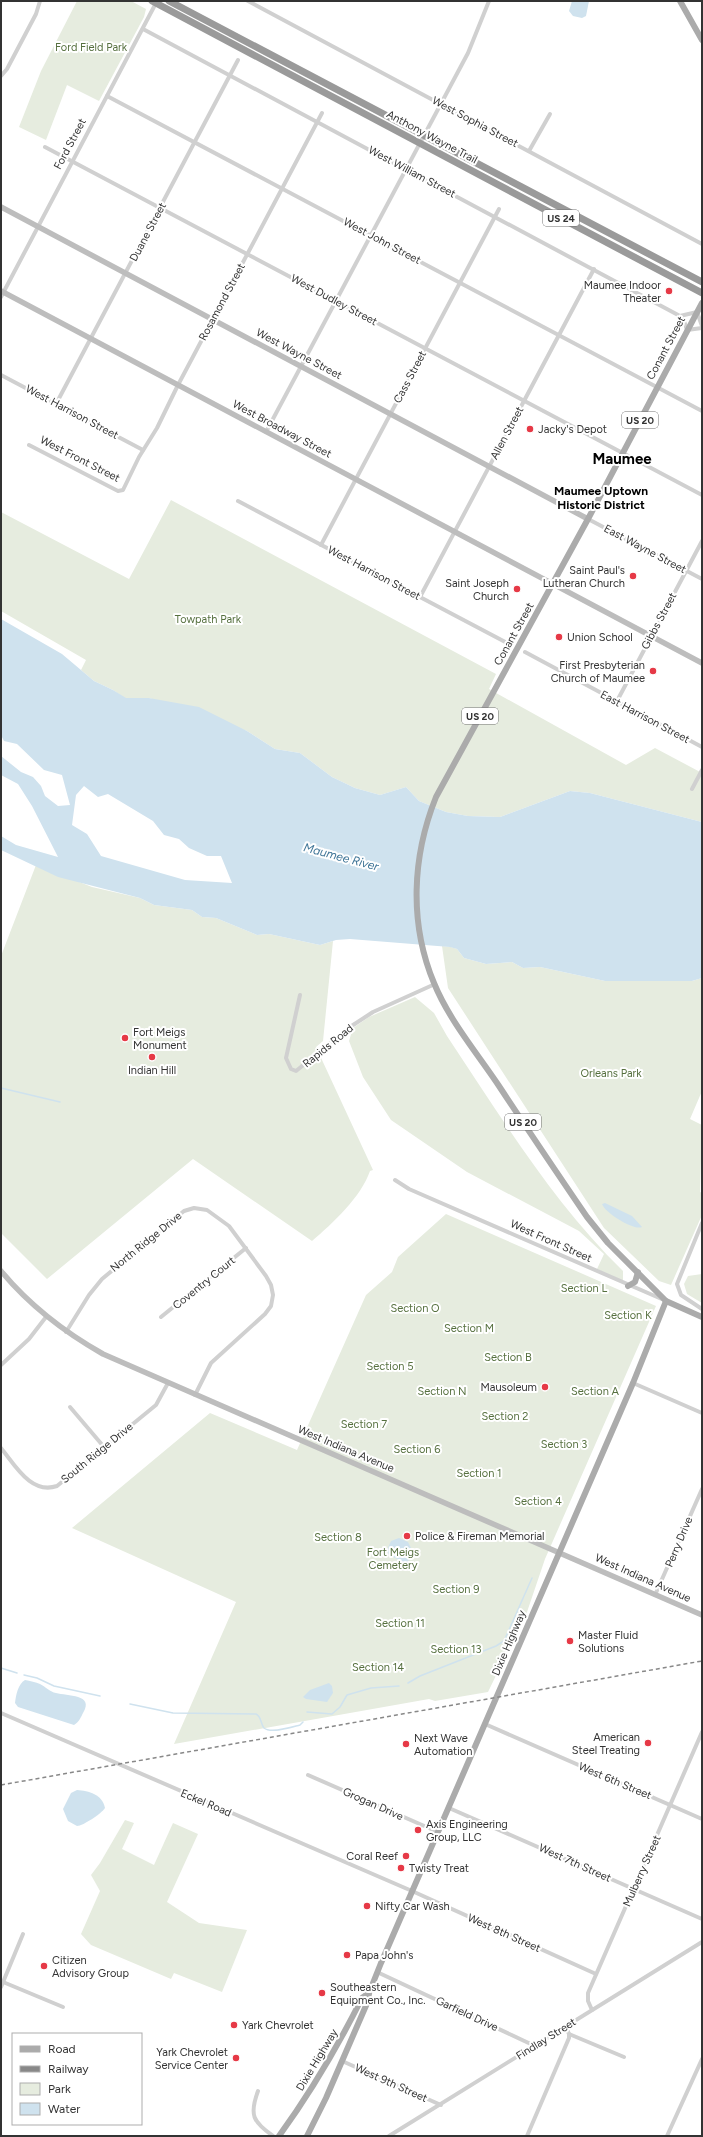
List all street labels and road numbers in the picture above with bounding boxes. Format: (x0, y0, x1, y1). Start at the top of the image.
street label: West Sophia Street (430, 94, 520, 150)
street label: Anthony Wayne Trail (384, 108, 480, 166)
street label: Ford Street (51, 116, 89, 172)
street label: West William Street (366, 143, 458, 201)
street label: Duane Street (127, 200, 169, 264)
road number: US 24 (543, 210, 579, 226)
street label: West John Street (341, 215, 423, 267)
street label: Rosamond Street (196, 261, 248, 343)
street label: West Dudley Street (289, 272, 379, 328)
street label: Conant Street (644, 314, 688, 382)
street label: West Wayne Street (254, 326, 344, 382)
street label: Cass Street (391, 349, 429, 405)
street label: West Harrison Street (23, 382, 121, 442)
street label: West Broadway Street (230, 397, 334, 461)
street label: Allen Street (488, 404, 526, 462)
road number: US 20 (622, 412, 658, 428)
street label: West Front Street (38, 433, 122, 485)
street label: East Wayne Street (602, 522, 688, 576)
street label: West Harrison Street (325, 543, 423, 603)
street label: Gibbs Street (639, 590, 679, 652)
street label: Conant Street (491, 600, 537, 668)
street label: East Harrison Street (598, 688, 692, 746)
road number: US 20 (462, 708, 498, 724)
street label: Rapids Road (300, 1022, 356, 1070)
road number: US 20 (505, 1114, 541, 1130)
street label: North Ridge Drive (108, 1209, 184, 1275)
street label: West Front Street (508, 1217, 594, 1265)
street label: Coventry Court (170, 1254, 238, 1312)
street label: South Ridge Drive (58, 1420, 136, 1486)
street label: West Indiana Avenue (296, 1423, 396, 1475)
street label: Perry Drive (663, 1515, 695, 1569)
street label: West Indiana Avenue (593, 1551, 693, 1605)
street label: Dixie Highway (489, 1608, 529, 1678)
street label: West 6th Street (576, 1760, 654, 1802)
street label: Grogan Drive (341, 1785, 405, 1823)
street label: Eckel Road (179, 1786, 233, 1820)
street label: Mulberry Street (620, 1833, 664, 1909)
street label: West 7th Street (537, 1841, 613, 1885)
street label: West 8th Street (465, 1911, 543, 1955)
street label: Garfield Drive (434, 1994, 500, 2034)
street label: Findlay Street (514, 2015, 578, 2063)
street label: Dixie Highway (293, 2027, 341, 2093)
street label: West 9th Street (353, 2061, 429, 2105)

